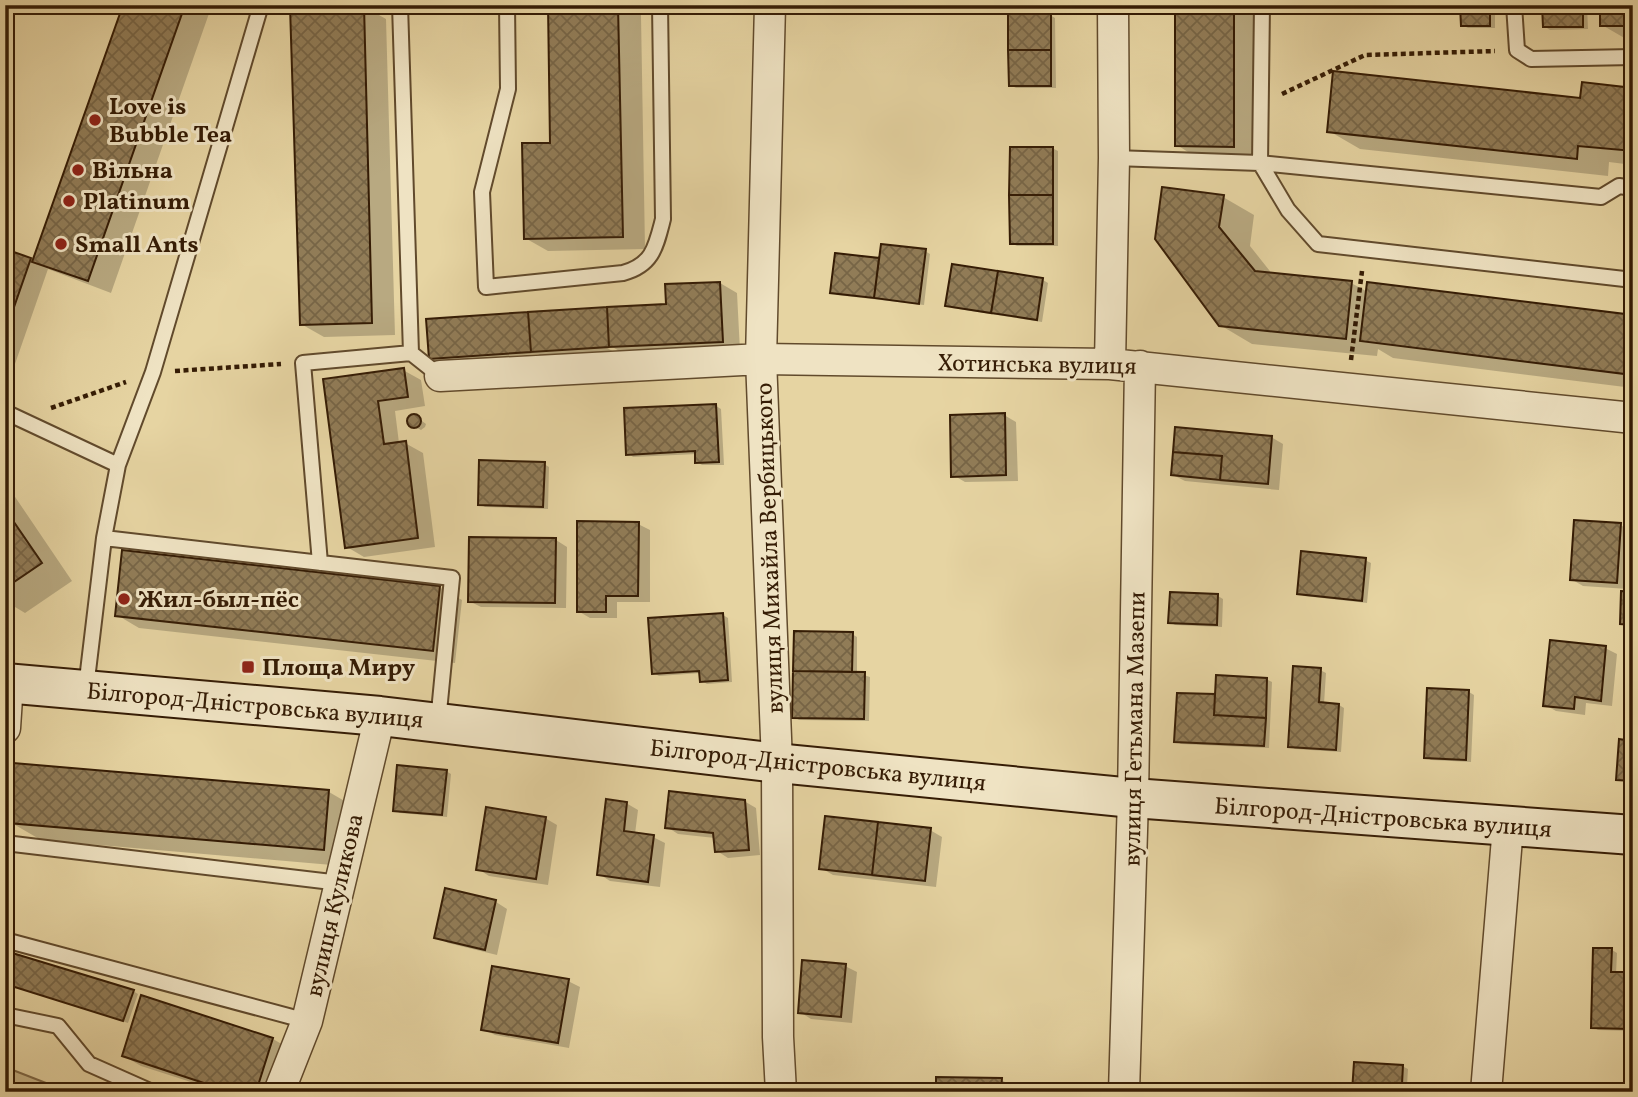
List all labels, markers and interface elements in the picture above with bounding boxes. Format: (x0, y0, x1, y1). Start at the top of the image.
place label: Love is Bubble Tea (109, 91, 232, 153)
marker: Love is Bubble Tea (87, 112, 103, 128)
place label: Вільна (92, 155, 173, 189)
marker: Вільна (70, 162, 86, 178)
place label: Platinum (83, 186, 190, 220)
marker: Platinum (61, 193, 77, 209)
place label: Small Ants (75, 229, 199, 263)
marker: Small Ants (53, 236, 69, 252)
street label: Хотинська вулиця (937, 347, 1137, 385)
street label: вулиця Михайла Вербицького (748, 382, 794, 714)
place label: Жил-был-пёс (138, 584, 299, 618)
marker: Жил-был-пёс (116, 591, 132, 607)
street label: вулиця Гетьмана Мазепи (1117, 591, 1155, 867)
place label: Площа Миру (262, 652, 416, 686)
marker: Площа Миру (240, 659, 256, 675)
street label: Білгород-Дністровська вулиця (85, 675, 425, 739)
street label: Білгород-Дністровська вулиця (648, 732, 988, 802)
street label: Білгород-Дністровська вулиця (1213, 790, 1553, 848)
street label: вулиця Куликова (298, 810, 374, 1001)

